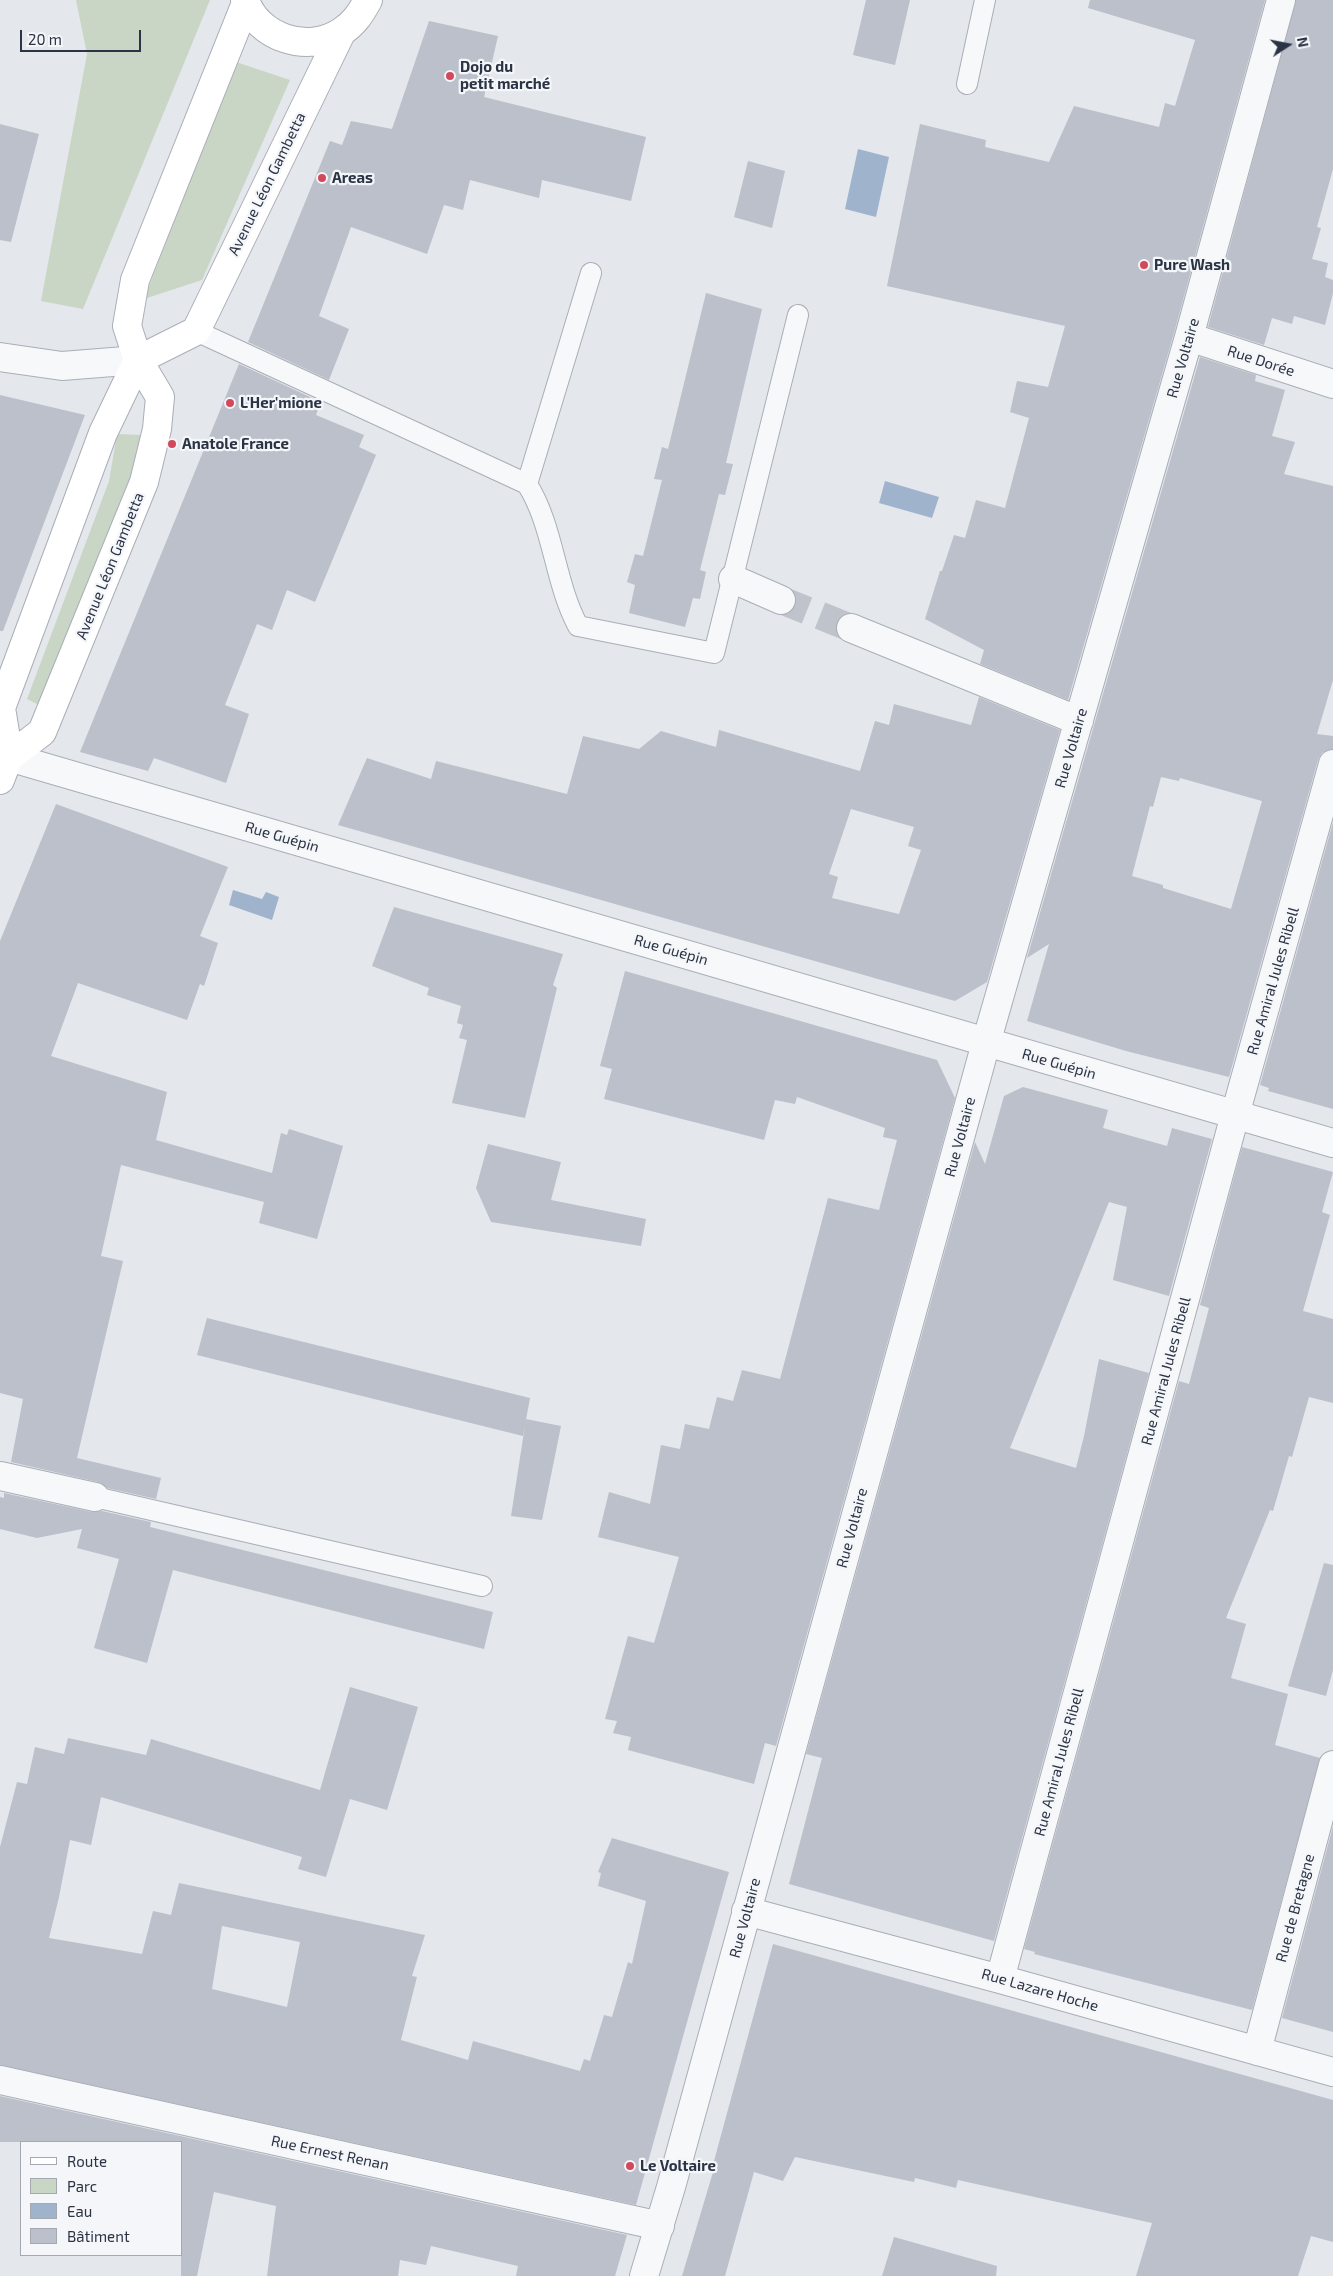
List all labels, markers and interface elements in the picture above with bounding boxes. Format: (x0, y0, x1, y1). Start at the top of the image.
scale bar (22, 20, 144, 52)
north arrow (1263, 20, 1313, 70)
text: 20 m (28, 30, 62, 48)
text: N (1294, 35, 1313, 49)
place label: Dojo du petit marché (460, 58, 550, 93)
marker: Dojo du petit marché (444, 70, 456, 82)
street label: Avenue Léon Gambetta (225, 110, 309, 258)
place label: Areas (332, 169, 373, 187)
marker: Areas (316, 172, 328, 184)
place label: Pure Wash (1154, 256, 1230, 274)
marker: Pure Wash (1138, 259, 1150, 271)
street label: Rue Voltaire (1163, 316, 1203, 400)
street label: Rue Dorée (1225, 342, 1297, 380)
place label: L'Her'mione (240, 394, 322, 412)
marker: L'Her'mione (224, 397, 236, 409)
place label: Anatole France (182, 435, 289, 453)
marker: Anatole France (166, 438, 178, 450)
street label: Avenue Léon Gambetta (72, 490, 148, 642)
street label: Rue Voltaire (1051, 706, 1091, 790)
street label: Rue Guépin (243, 818, 321, 856)
street label: Rue Amiral Jules Ribell (1243, 905, 1303, 1057)
street label: Rue Guépin (632, 931, 710, 969)
street label: Rue Guépin (1020, 1045, 1098, 1083)
street label: Rue Voltaire (941, 1095, 979, 1179)
street label: Rue Amiral Jules Ribell (1137, 1295, 1195, 1447)
street label: Rue Voltaire (833, 1486, 871, 1570)
street label: Rue Amiral Jules Ribell (1030, 1686, 1088, 1838)
street label: Rue de Bretagne (1272, 1852, 1318, 1964)
street label: Rue Voltaire (726, 1876, 764, 1960)
street label: Rue Lazare Hoche (979, 1965, 1101, 2015)
street label: Rue Ernest Renan (269, 2132, 391, 2174)
legend (20, 2141, 182, 2256)
text: Route (67, 2152, 107, 2170)
place label: Le Voltaire (640, 2157, 716, 2175)
marker: Le Voltaire (624, 2160, 636, 2172)
text: Parc (67, 2177, 97, 2195)
text: Eau (67, 2202, 92, 2220)
text: Bâtiment (67, 2227, 130, 2245)

